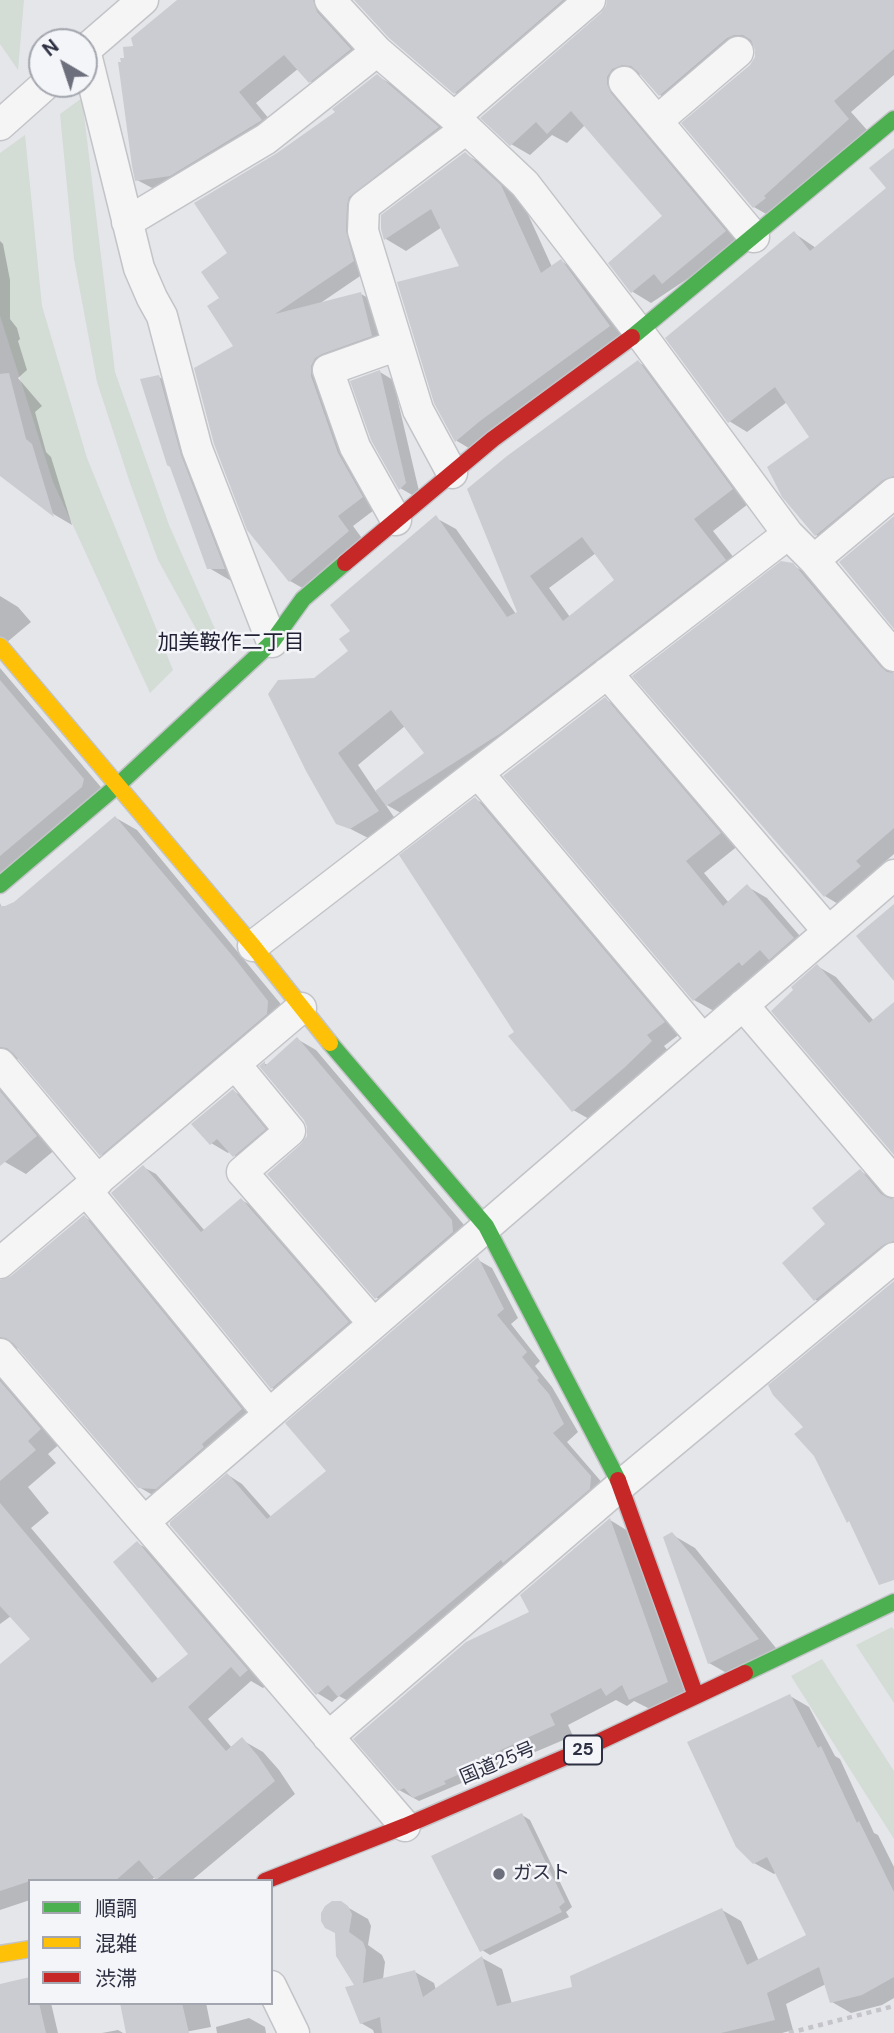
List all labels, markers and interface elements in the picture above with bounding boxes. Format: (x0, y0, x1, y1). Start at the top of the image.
north arrow (28, 28, 98, 98)
text: N (37, 34, 64, 62)
district label: 加美鞍作二丁目 (158, 630, 304, 656)
road number: 25 (564, 1736, 602, 1764)
street label: 国道25号 (457, 1738, 539, 1790)
place label: ガスト (513, 1863, 570, 1885)
marker: ガスト (491, 1866, 507, 1882)
legend (28, 1879, 273, 2005)
text: 順調 (95, 1895, 137, 1923)
text: 混雑 (95, 1930, 137, 1958)
text: 渋滞 (95, 1965, 137, 1993)

